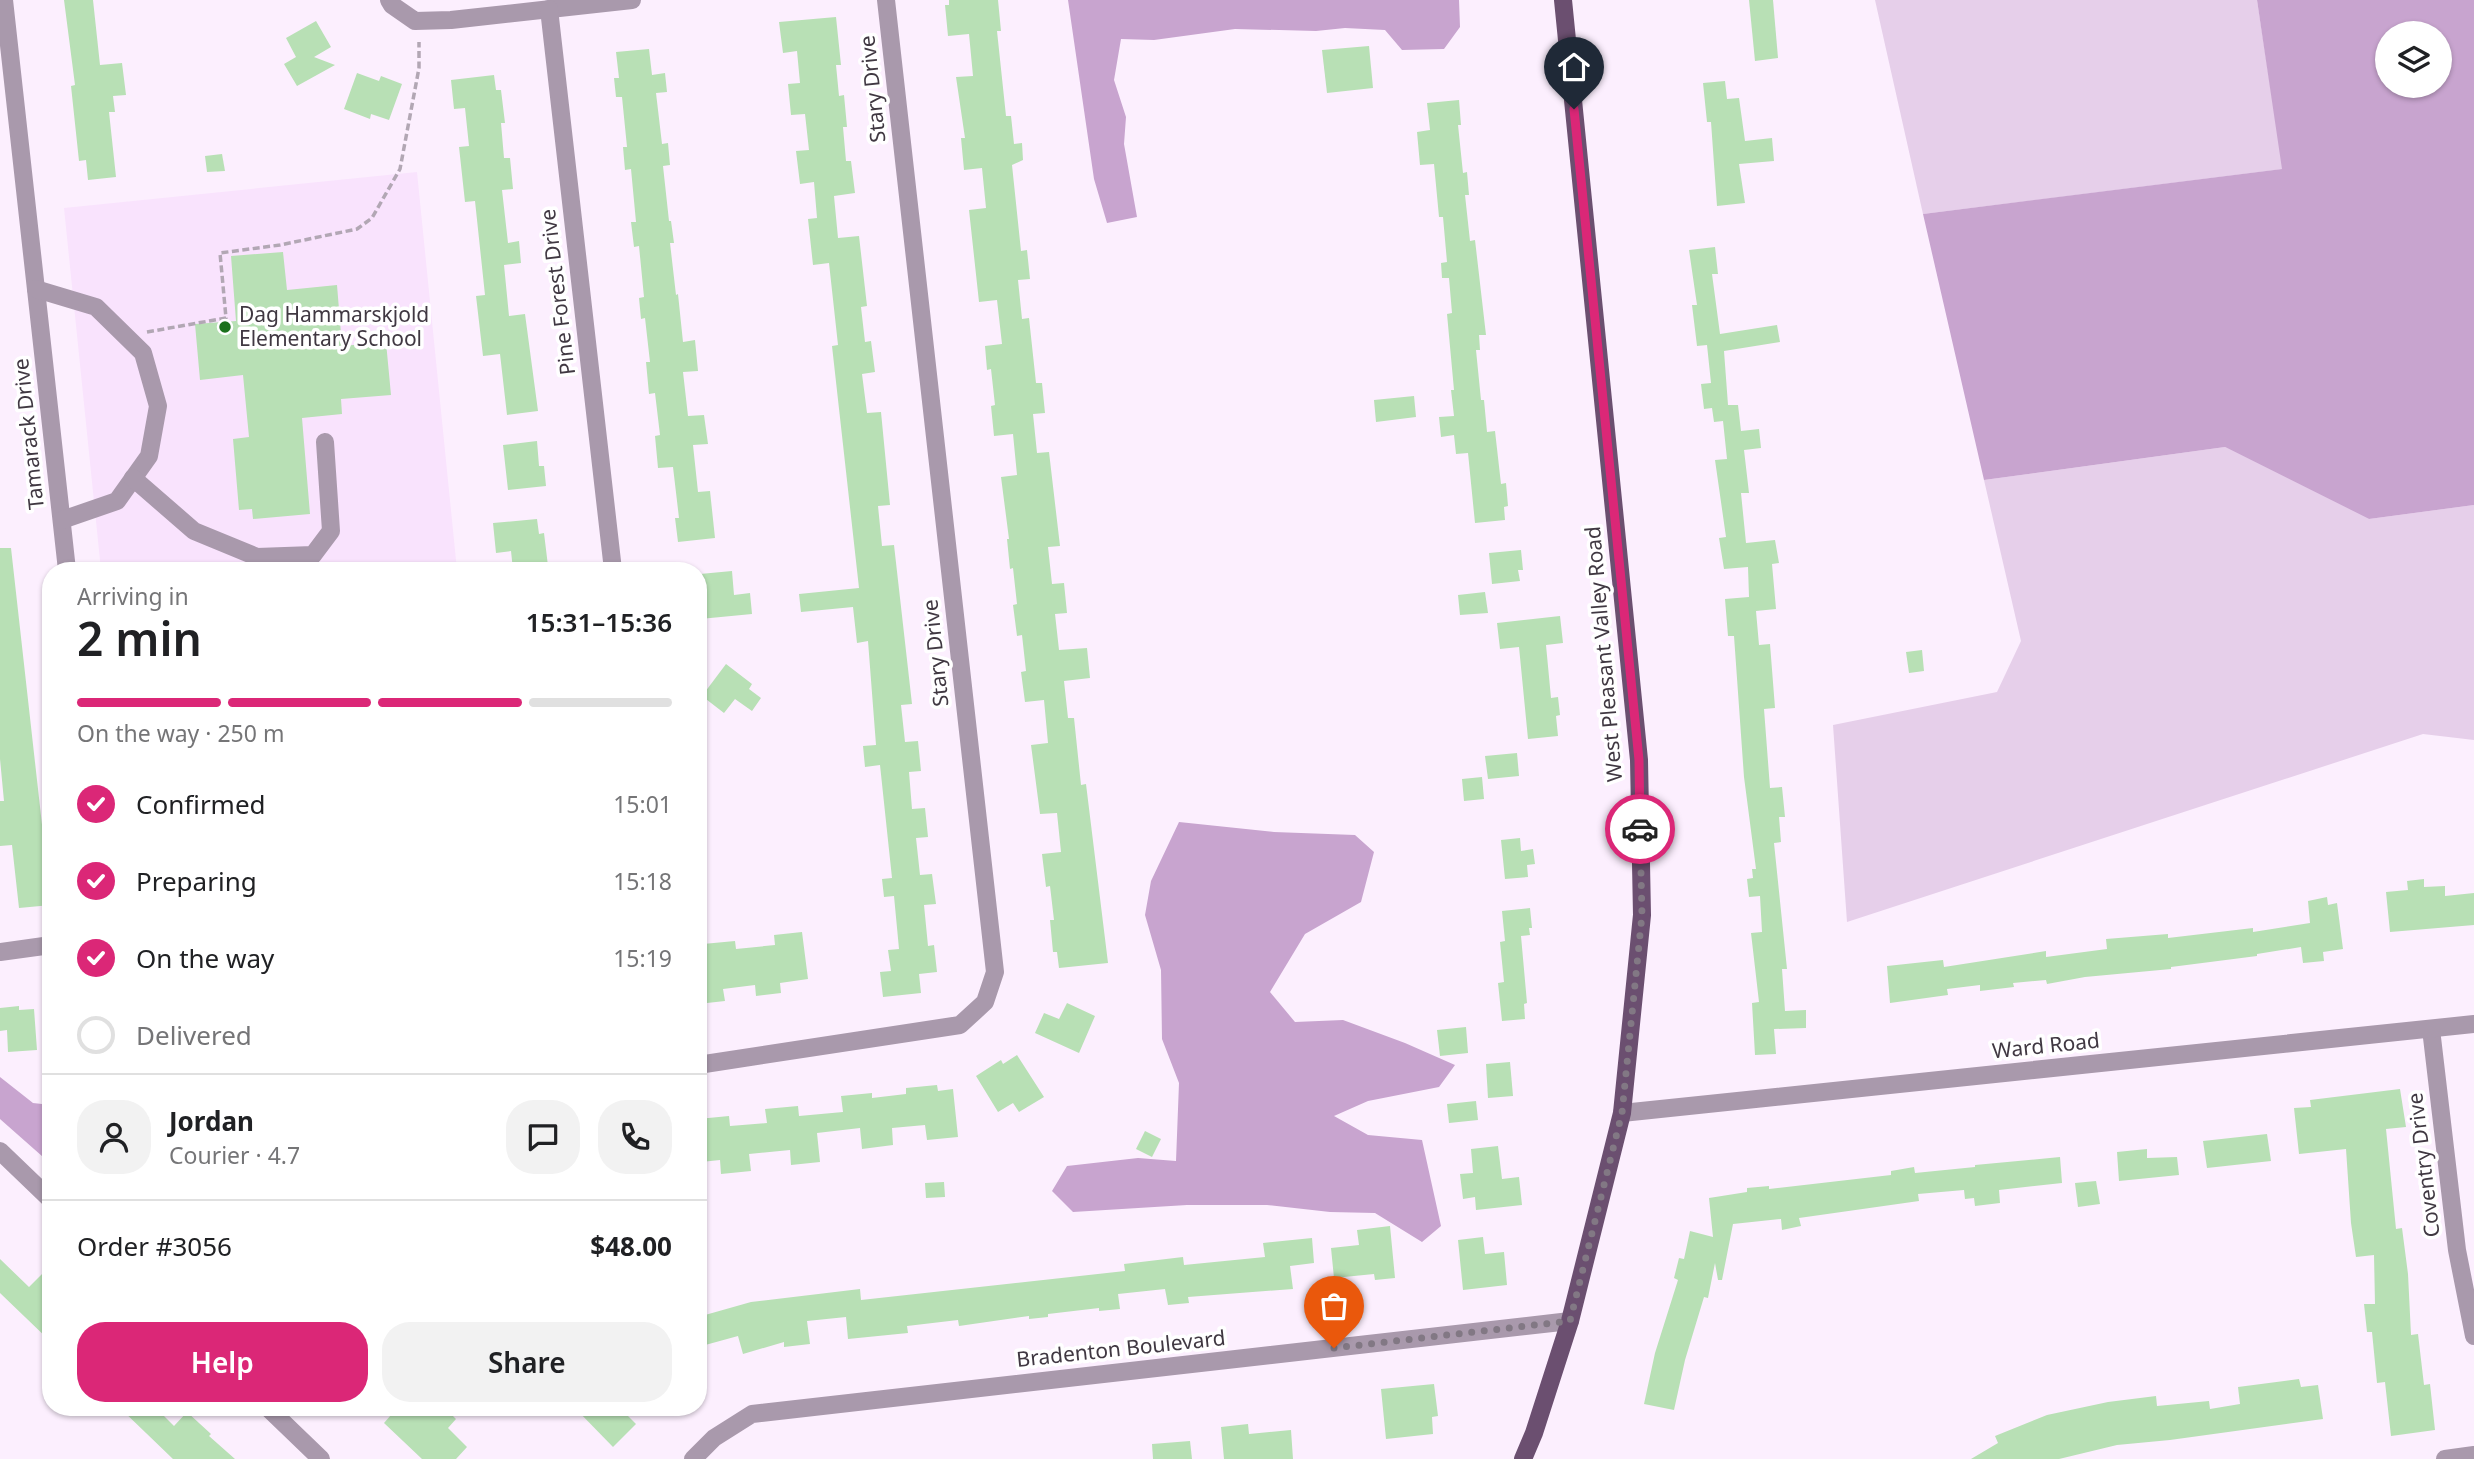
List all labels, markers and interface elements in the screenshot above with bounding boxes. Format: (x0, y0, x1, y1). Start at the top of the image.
map controls (2375, 21, 2452, 98)
button: layers (2375, 21, 2452, 98)
street label: Stary Drive (852, 34, 892, 144)
pin (1544, 37, 1604, 109)
icon: home (1555, 48, 1593, 86)
street label: Pine Forest Drive (533, 207, 581, 377)
place label: Dag Hammarskjold Elementary School (239, 300, 429, 352)
marker: Dag Hammarskjold Elementary School (217, 319, 233, 335)
street label: Tamarack Drive (6, 357, 50, 511)
street label: West Pleasant Valley Road (1578, 525, 1628, 783)
text: Arriving in (77, 580, 189, 612)
street label: Stary Drive (915, 598, 955, 708)
text: 15:31–15:36 (526, 604, 672, 640)
text: 2 min (77, 607, 202, 669)
text: On the way · 250 m (77, 717, 284, 749)
icon: check (77, 785, 115, 823)
text: Confirmed (136, 786, 266, 822)
text: 15:01 (613, 788, 672, 820)
courier (1605, 794, 1675, 864)
icon: car (1621, 810, 1659, 848)
icon: check (77, 862, 115, 900)
text: Preparing (136, 863, 257, 899)
text: 15:18 (613, 865, 672, 897)
icon: check (77, 939, 115, 977)
text: On the way (136, 940, 274, 976)
text: 15:19 (613, 942, 672, 974)
text: Delivered (136, 1017, 252, 1053)
street label: Ward Road (1991, 1025, 2101, 1065)
street label: Coventry Drive (2400, 1091, 2446, 1239)
button: person (77, 1100, 151, 1174)
button: chat (506, 1100, 580, 1174)
button: phone (598, 1100, 672, 1174)
text: Jordan (169, 1103, 254, 1139)
text: Courier · 4.7 (169, 1139, 300, 1171)
text: Order #3056 (77, 1228, 232, 1264)
text: $48.00 (590, 1228, 672, 1264)
pin (1304, 1276, 1364, 1348)
icon: bag (1315, 1287, 1353, 1325)
button: Help (77, 1322, 368, 1402)
button: Share (382, 1322, 672, 1402)
street label: Bradenton Boulevard (1015, 1323, 1227, 1373)

